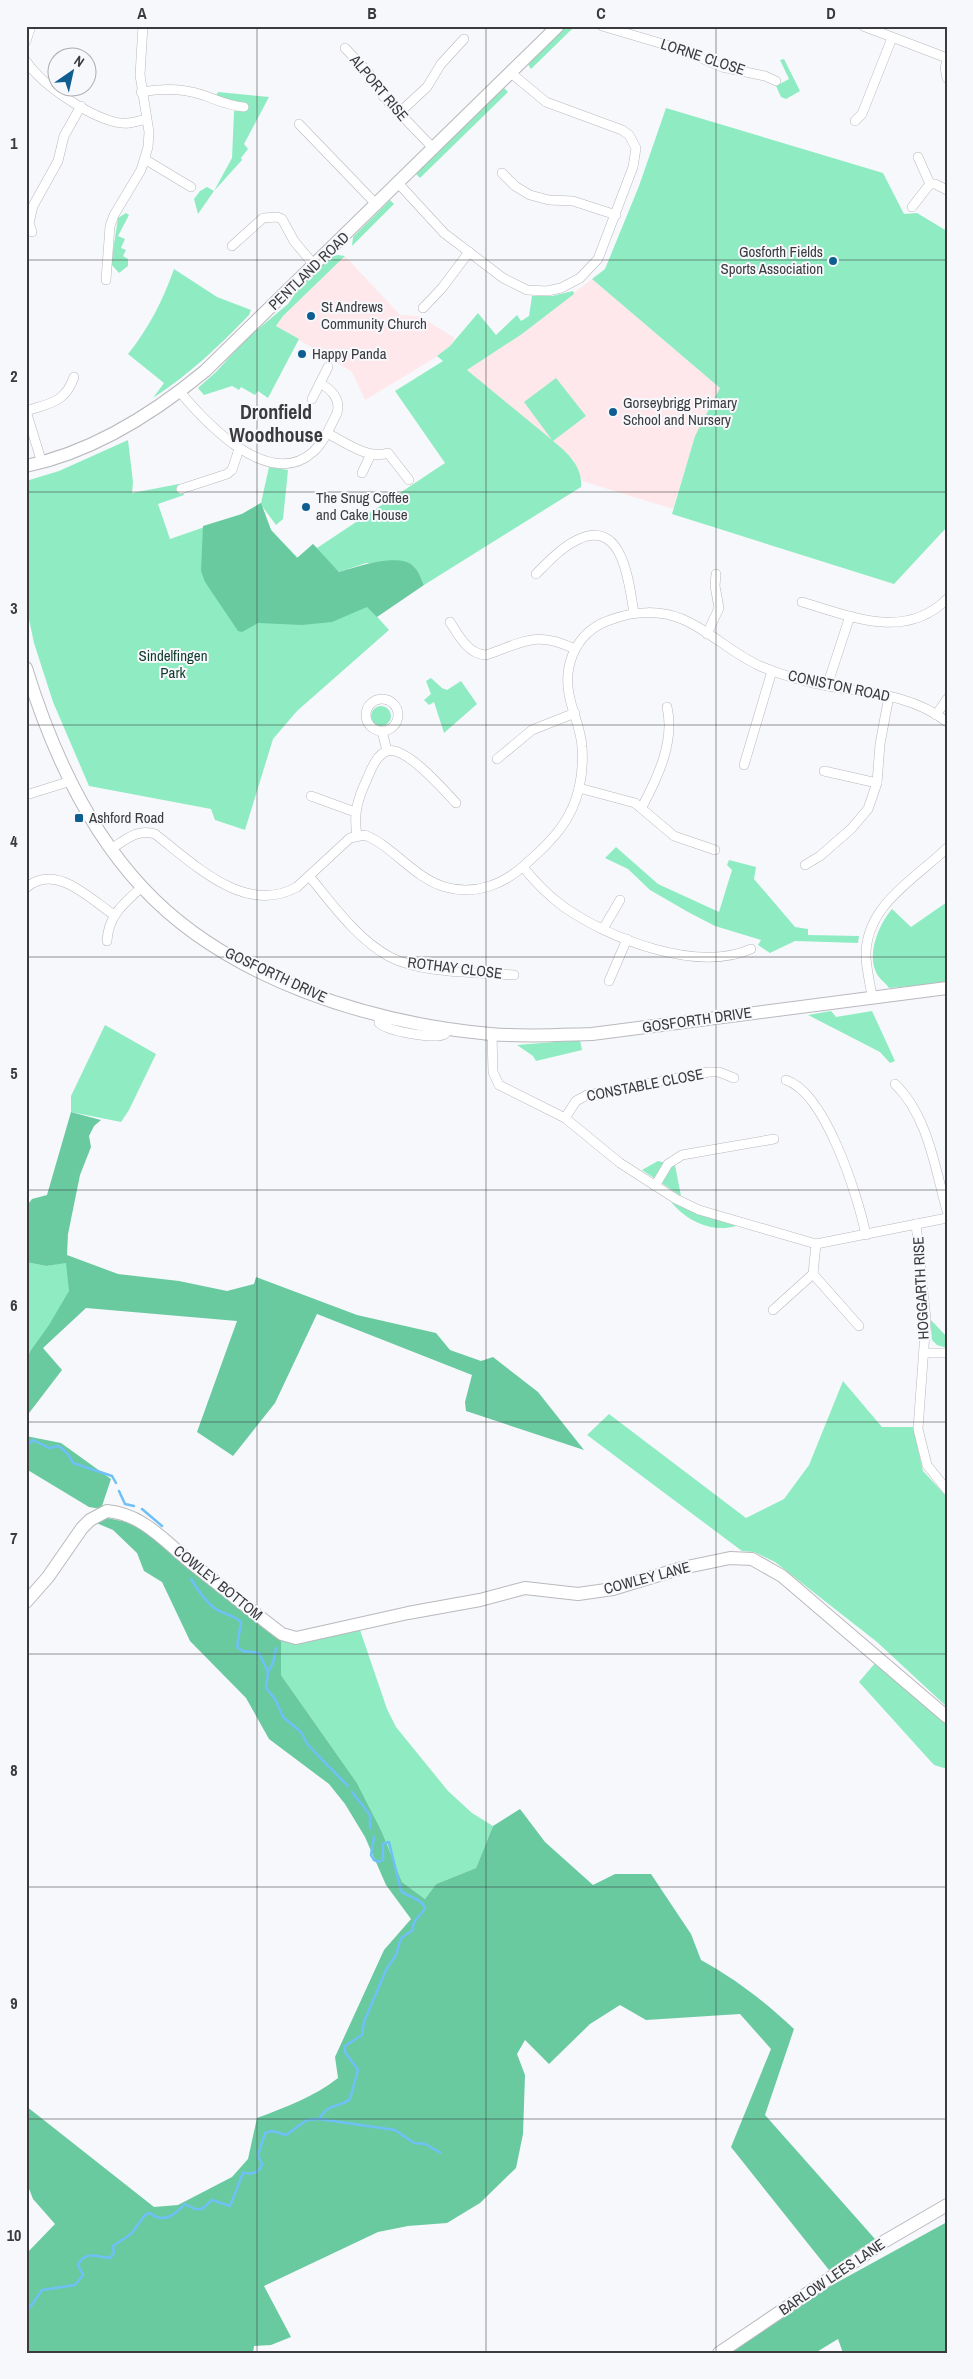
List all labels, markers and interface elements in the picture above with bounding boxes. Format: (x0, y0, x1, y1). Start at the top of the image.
text: A (137, 2, 147, 24)
text: B (367, 2, 377, 24)
text: C (596, 2, 606, 24)
text: D (826, 2, 836, 24)
street label: LORNE CLOSE (658, 33, 748, 80)
north arrow (48, 48, 98, 98)
street label: ALPORT RISE (345, 49, 413, 125)
text: N (71, 51, 88, 71)
text: 1 (10, 132, 18, 154)
street label: PENTLAND ROAD (264, 227, 354, 315)
place label: Gosforth Fields Sports Association (720, 241, 823, 279)
marker: Gosforth Fields Sports Association (827, 255, 839, 267)
place label: St Andrews Community Church (321, 296, 427, 334)
marker: St Andrews Community Church (305, 310, 317, 322)
place label: Happy Panda (312, 343, 387, 364)
marker: Happy Panda (296, 348, 308, 360)
text: 2 (10, 365, 18, 387)
place label: Gorseybrigg Primary School and Nursery (623, 392, 738, 430)
district label: Dronfield Woodhouse (229, 398, 323, 448)
marker: Gorseybrigg Primary School and Nursery (607, 406, 619, 418)
place label: The Snug Coffee and Cake House (316, 487, 409, 525)
marker: The Snug Coffee and Cake House (300, 501, 312, 513)
text: 3 (10, 597, 18, 619)
park label: Sindelfingen Park (138, 645, 208, 683)
street label: CONISTON ROAD (786, 664, 892, 707)
place label: Ashford Road (88, 807, 164, 828)
marker: Ashford Road (73, 812, 85, 824)
text: 4 (10, 830, 18, 852)
street label: GOSFORTH DRIVE (222, 942, 331, 1007)
street label: ROTHAY CLOSE (406, 951, 504, 984)
street label: GOSFORTH DRIVE (641, 1001, 753, 1038)
text: 5 (10, 1062, 18, 1084)
street label: CONSTABLE CLOSE (585, 1063, 705, 1106)
street label: HOGGARTH RISE (907, 1236, 934, 1340)
text: 6 (10, 1294, 18, 1316)
text: 7 (10, 1527, 18, 1549)
street label: COWLEY BOTTOM (169, 1540, 267, 1625)
street label: COWLEY LANE (601, 1556, 692, 1599)
text: 8 (10, 1759, 18, 1781)
text: 9 (10, 1992, 18, 2014)
text: 10 (7, 2224, 21, 2246)
street label: BARLOW LEES LANE (775, 2233, 889, 2320)

